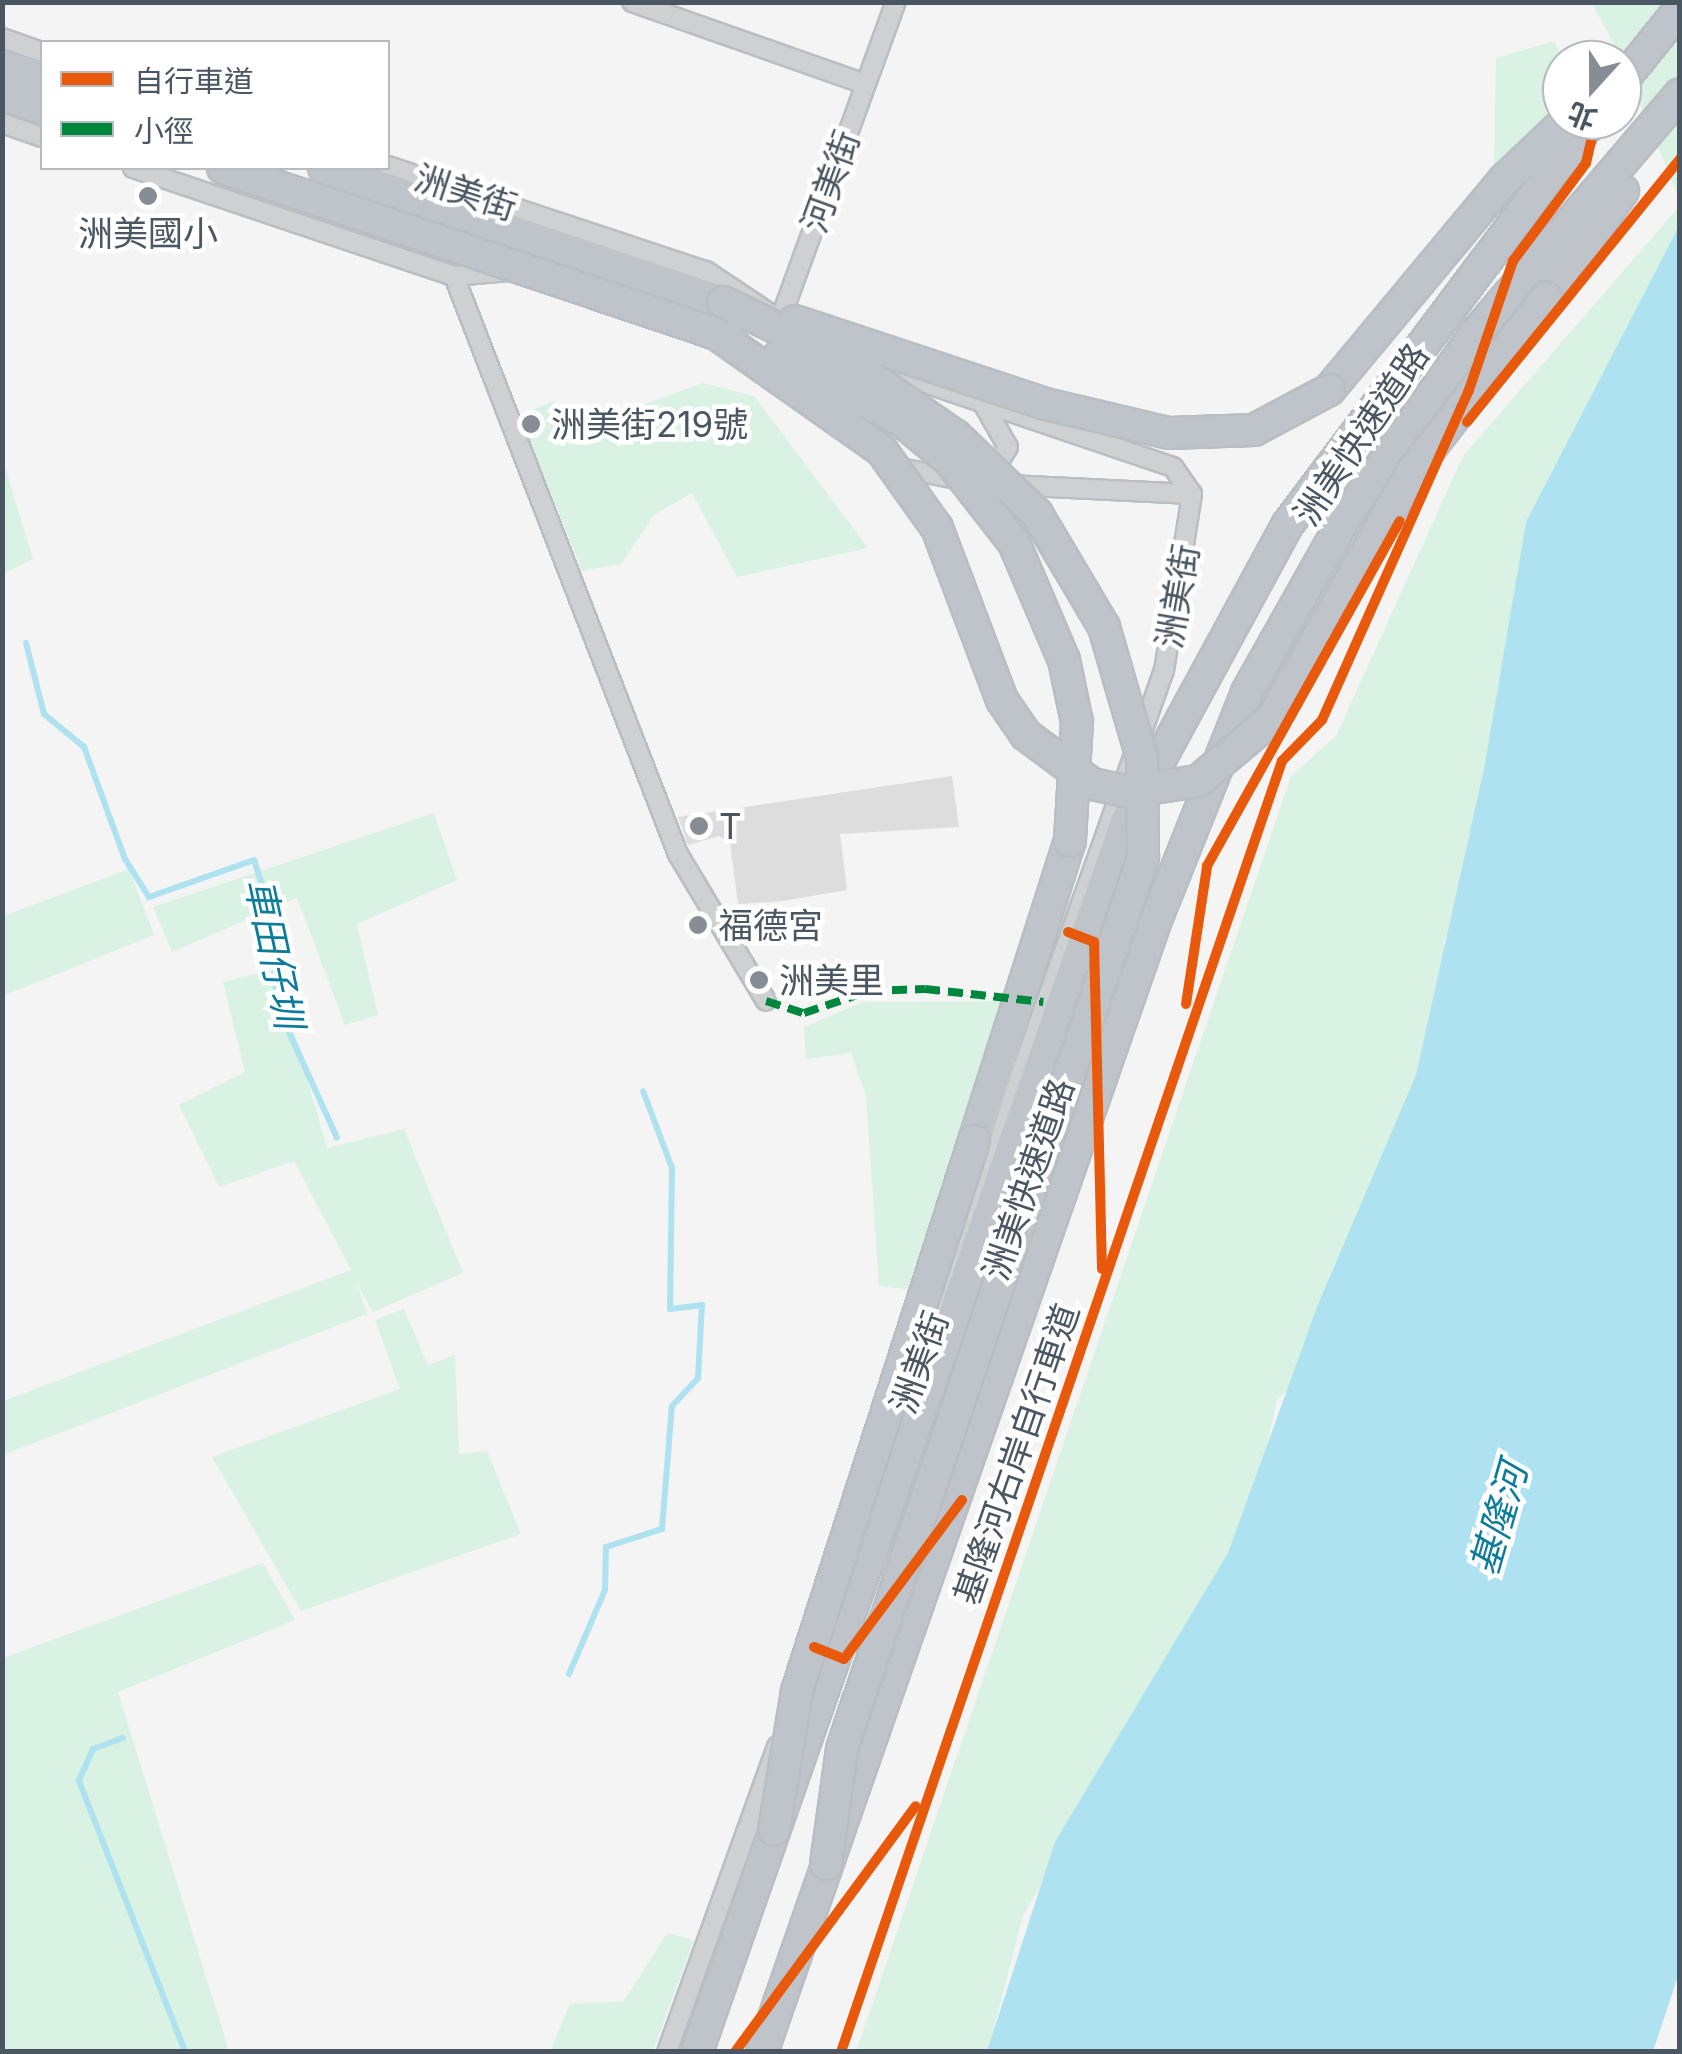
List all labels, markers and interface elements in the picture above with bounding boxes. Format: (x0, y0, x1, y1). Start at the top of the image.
legend (40, 40, 390, 170)
north arrow (1542, 40, 1642, 140)
text: 自行車道 (134, 63, 254, 99)
text: 北 (1563, 95, 1601, 137)
text: 小徑 (134, 113, 194, 149)
street label: 河美街 (792, 124, 868, 238)
street label: 洲美街 (410, 156, 522, 228)
marker: 洲美國小 (137, 185, 159, 207)
place label: 洲美國小 (78, 212, 218, 254)
street label: 洲美快速道路 (1285, 335, 1437, 533)
place label: 洲美街219號 (551, 403, 748, 445)
marker: 洲美街219號 (520, 413, 542, 435)
street label: 洲美街 (1147, 541, 1207, 651)
place label: T (719, 805, 742, 847)
marker: T (688, 815, 710, 837)
water label: 車田仔圳 (236, 874, 312, 1032)
place label: 福德宮 (718, 904, 823, 946)
marker: 福德宮 (687, 914, 709, 936)
place label: 洲美里 (779, 959, 884, 1001)
marker: 洲美里 (748, 969, 770, 991)
street label: 洲美快速道路 (974, 1073, 1082, 1285)
street label: 基隆河右岸自行車道 (945, 1298, 1087, 1610)
street label: 洲美街 (881, 1305, 957, 1419)
water label: 基隆河 (1461, 1458, 1537, 1580)

